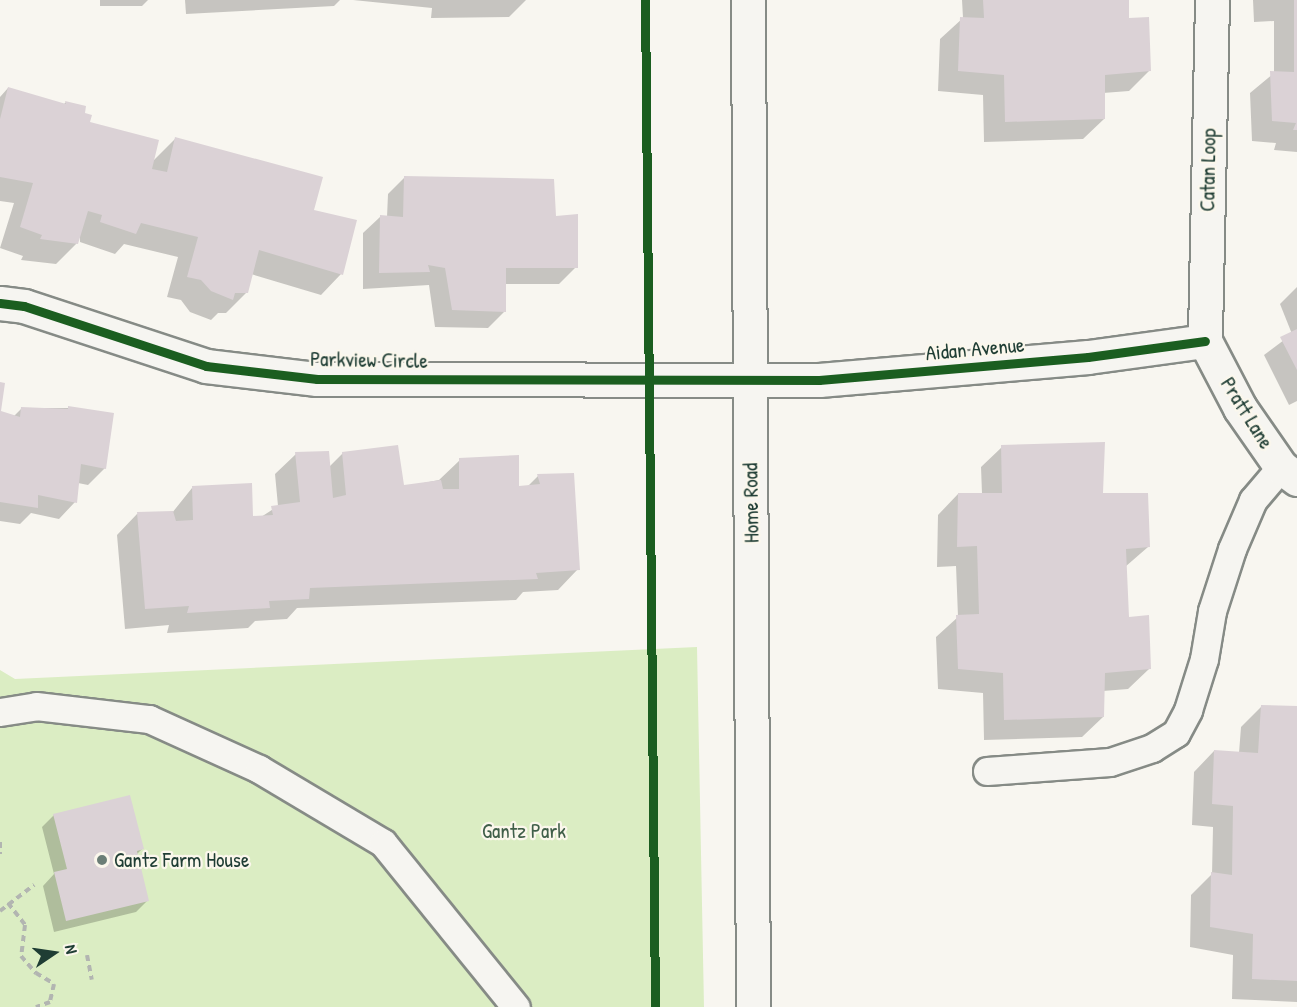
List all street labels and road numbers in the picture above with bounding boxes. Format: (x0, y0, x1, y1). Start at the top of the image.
street label: Catan Loop (1195, 128, 1221, 212)
street label: Aidan Avenue (925, 332, 1025, 366)
street label: Parkview Circle (310, 346, 428, 374)
street label: Pratt Lane (1215, 373, 1279, 453)
street label: Home Road (738, 463, 764, 543)

